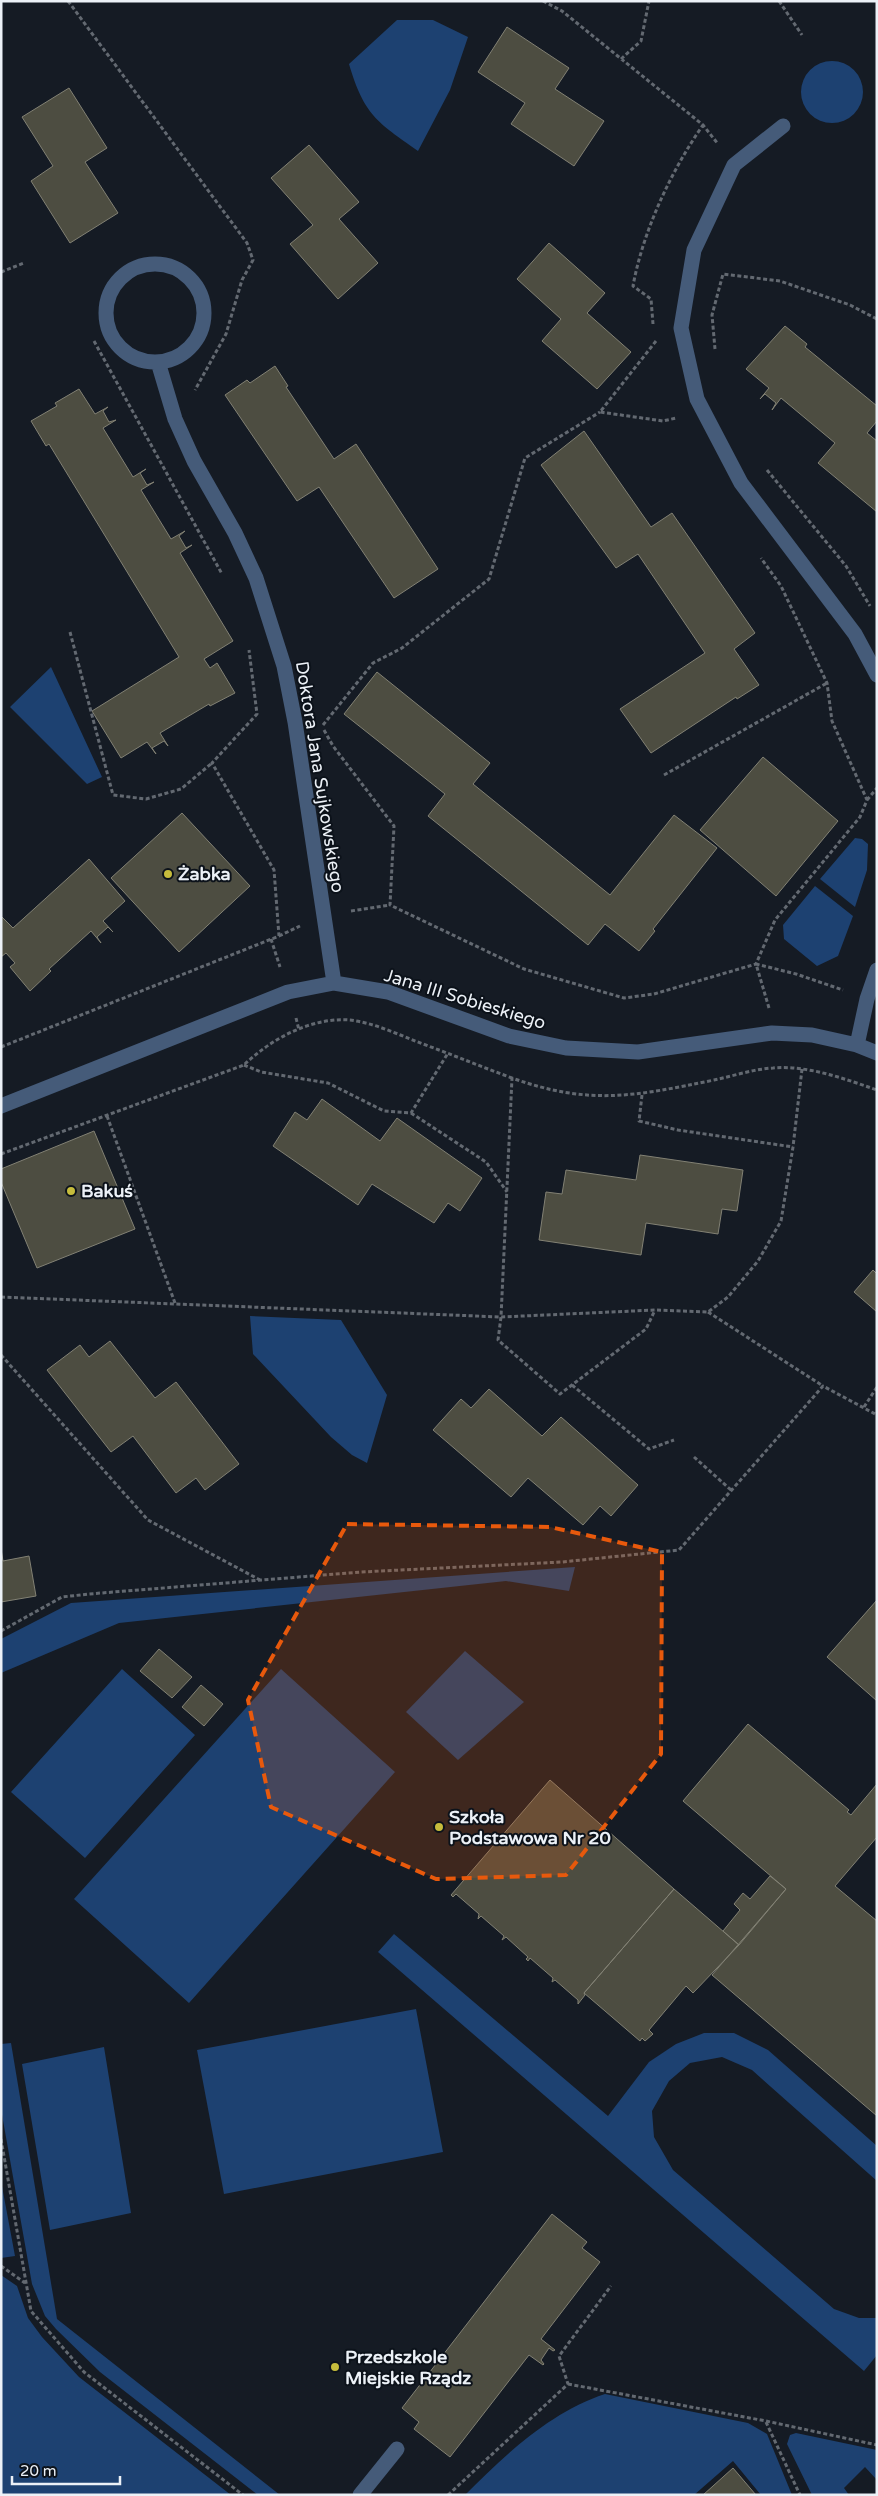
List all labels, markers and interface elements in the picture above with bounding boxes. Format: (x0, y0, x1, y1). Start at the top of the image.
street label: Doktora Jana Sujkowskiego (291, 660, 349, 894)
place label: Żabka (178, 863, 231, 885)
marker: Żabka (162, 868, 174, 880)
street label: Jana III Sobieskiego (382, 964, 549, 1034)
place label: Bakuś (81, 1180, 133, 1202)
marker: Bakuś (65, 1185, 77, 1197)
place label: Szkoła Podstawowa Nr 20 (449, 1806, 611, 1849)
marker: Szkoła Podstawowa Nr 20 (433, 1821, 445, 1833)
place label: Przedszkole Miejskie Rządz (345, 2346, 471, 2389)
marker: Przedszkole Miejskie Rządz (329, 2361, 341, 2373)
scale bar (12, 2454, 120, 2486)
text: 20 m (20, 2462, 57, 2480)

